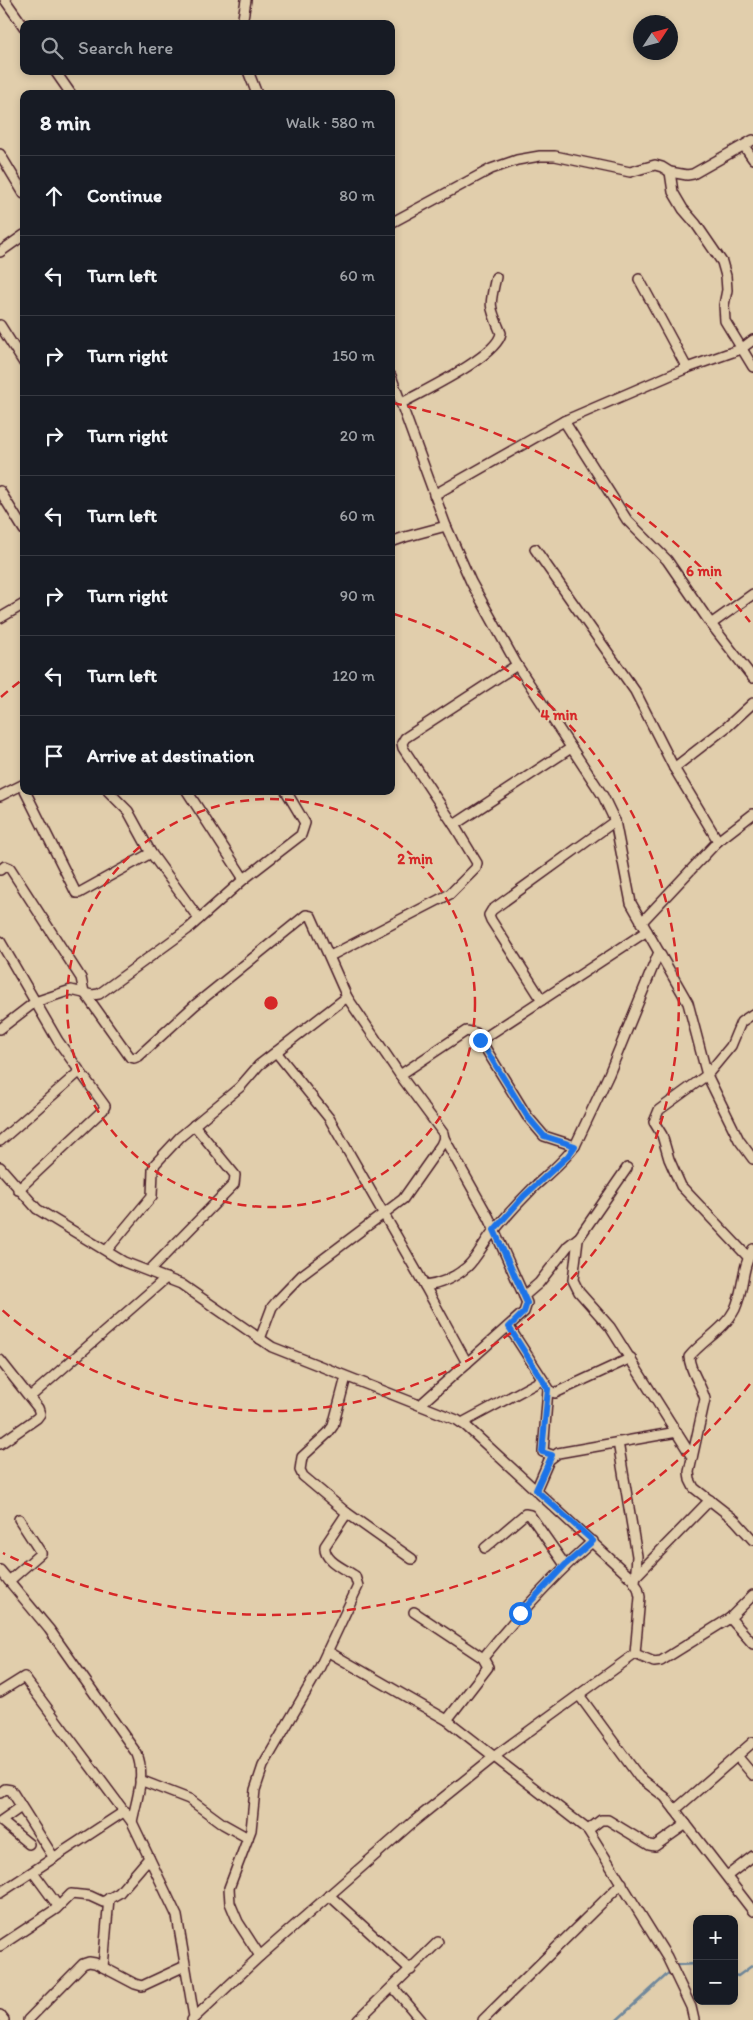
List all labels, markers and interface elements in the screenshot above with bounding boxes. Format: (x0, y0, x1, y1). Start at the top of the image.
north arrow (633, 15, 678, 60)
search box (20, 20, 395, 75)
icon: search (38, 34, 66, 62)
text: Search here (78, 36, 173, 59)
text: 8 min (40, 110, 90, 135)
text: Walk · 580 m (286, 113, 375, 132)
icon: ahead (40, 182, 68, 210)
text: Continue (87, 184, 162, 207)
text: 80 m (339, 186, 375, 205)
icon: left (40, 262, 68, 290)
text: Turn left (87, 264, 157, 287)
text: 60 m (340, 266, 375, 285)
icon: right (40, 342, 68, 370)
text: Turn right (87, 344, 168, 367)
text: 150 m (332, 346, 375, 365)
icon: right (40, 422, 68, 450)
text: Turn right (87, 424, 168, 447)
text: 20 m (340, 426, 375, 445)
icon: left (40, 502, 68, 530)
text: Turn left (87, 504, 157, 527)
text: 60 m (340, 506, 375, 525)
text: 6 min (686, 562, 723, 580)
icon: right (40, 582, 68, 610)
text: Turn right (87, 584, 168, 607)
text: 90 m (340, 586, 375, 605)
icon: left (40, 662, 68, 690)
text: Turn left (87, 664, 157, 687)
text: 120 m (332, 666, 375, 685)
text: 4 min (541, 706, 578, 724)
icon: arrive (40, 742, 68, 770)
text: Arrive at destination (87, 744, 254, 767)
text: 2 min (397, 850, 434, 868)
centre of rings (262, 994, 280, 1012)
route end (469, 1029, 492, 1052)
route start (509, 1602, 532, 1625)
map controls (693, 1915, 738, 2005)
button: + (693, 1915, 738, 1960)
button: − (693, 1960, 738, 2005)

